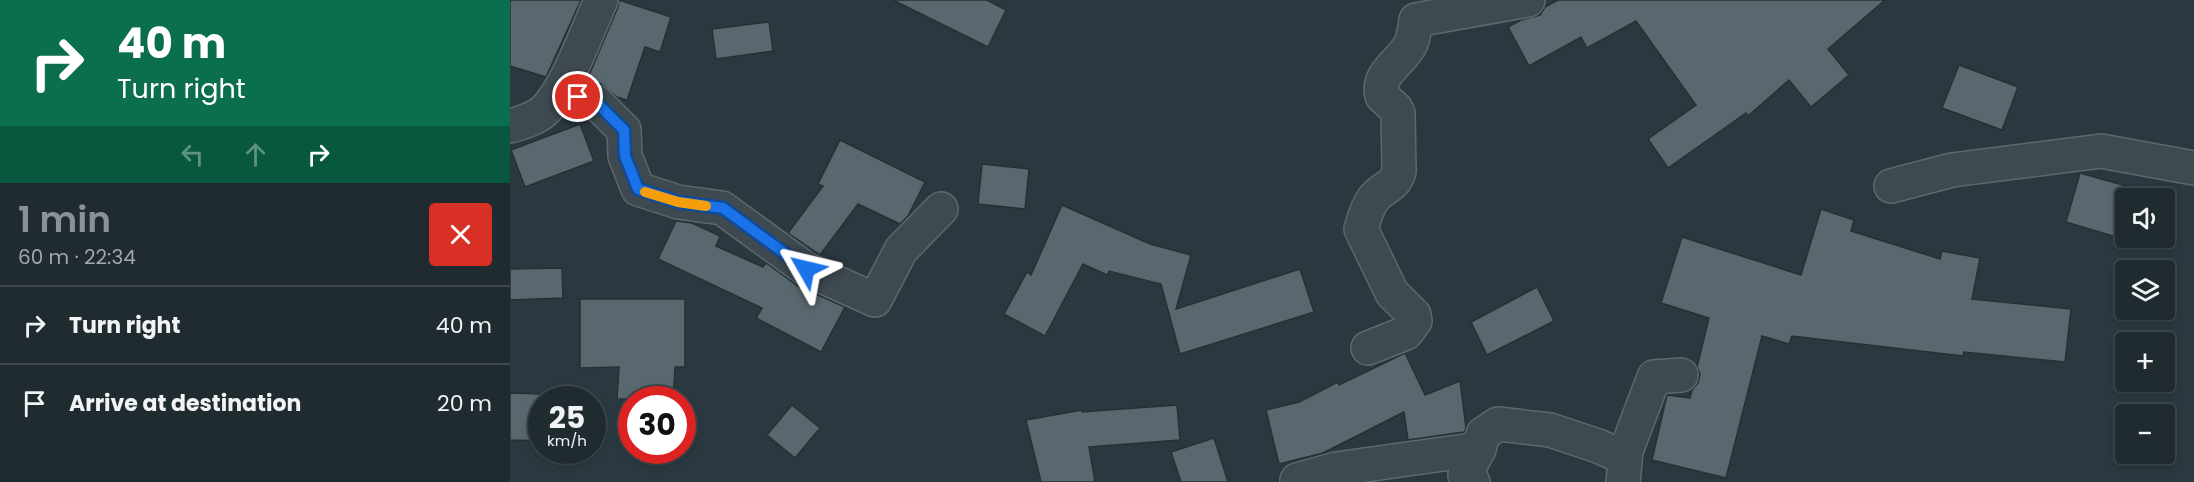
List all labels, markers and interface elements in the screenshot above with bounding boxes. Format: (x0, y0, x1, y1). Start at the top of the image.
text: 40 m (117, 14, 226, 73)
icon: right (18, 24, 96, 102)
text: Turn right (117, 70, 246, 107)
pin (552, 71, 603, 122)
icon: arrive (561, 80, 594, 113)
icon: left (176, 138, 209, 171)
icon: ahead (239, 138, 272, 171)
icon: right (302, 138, 335, 171)
map controls (2115, 188, 2175, 464)
button: sound (2115, 188, 2175, 248)
text: 1 min (18, 194, 111, 245)
button: close (429, 203, 492, 266)
position arrow (774, 237, 838, 301)
text: 60 m · 22:34 (18, 243, 136, 271)
button: layers (2115, 260, 2175, 320)
icon: right (18, 309, 51, 342)
text: Turn right (69, 310, 180, 341)
text: 40 m (436, 310, 492, 341)
button: + (2115, 332, 2175, 392)
speed limit sign: 30 (618, 386, 696, 464)
icon: arrive (18, 387, 51, 420)
text: Arrive at destination (69, 388, 301, 419)
text: 20 m (437, 388, 492, 419)
text: 25 (549, 396, 585, 439)
button: − (2115, 404, 2175, 464)
text: km/h (547, 430, 587, 451)

